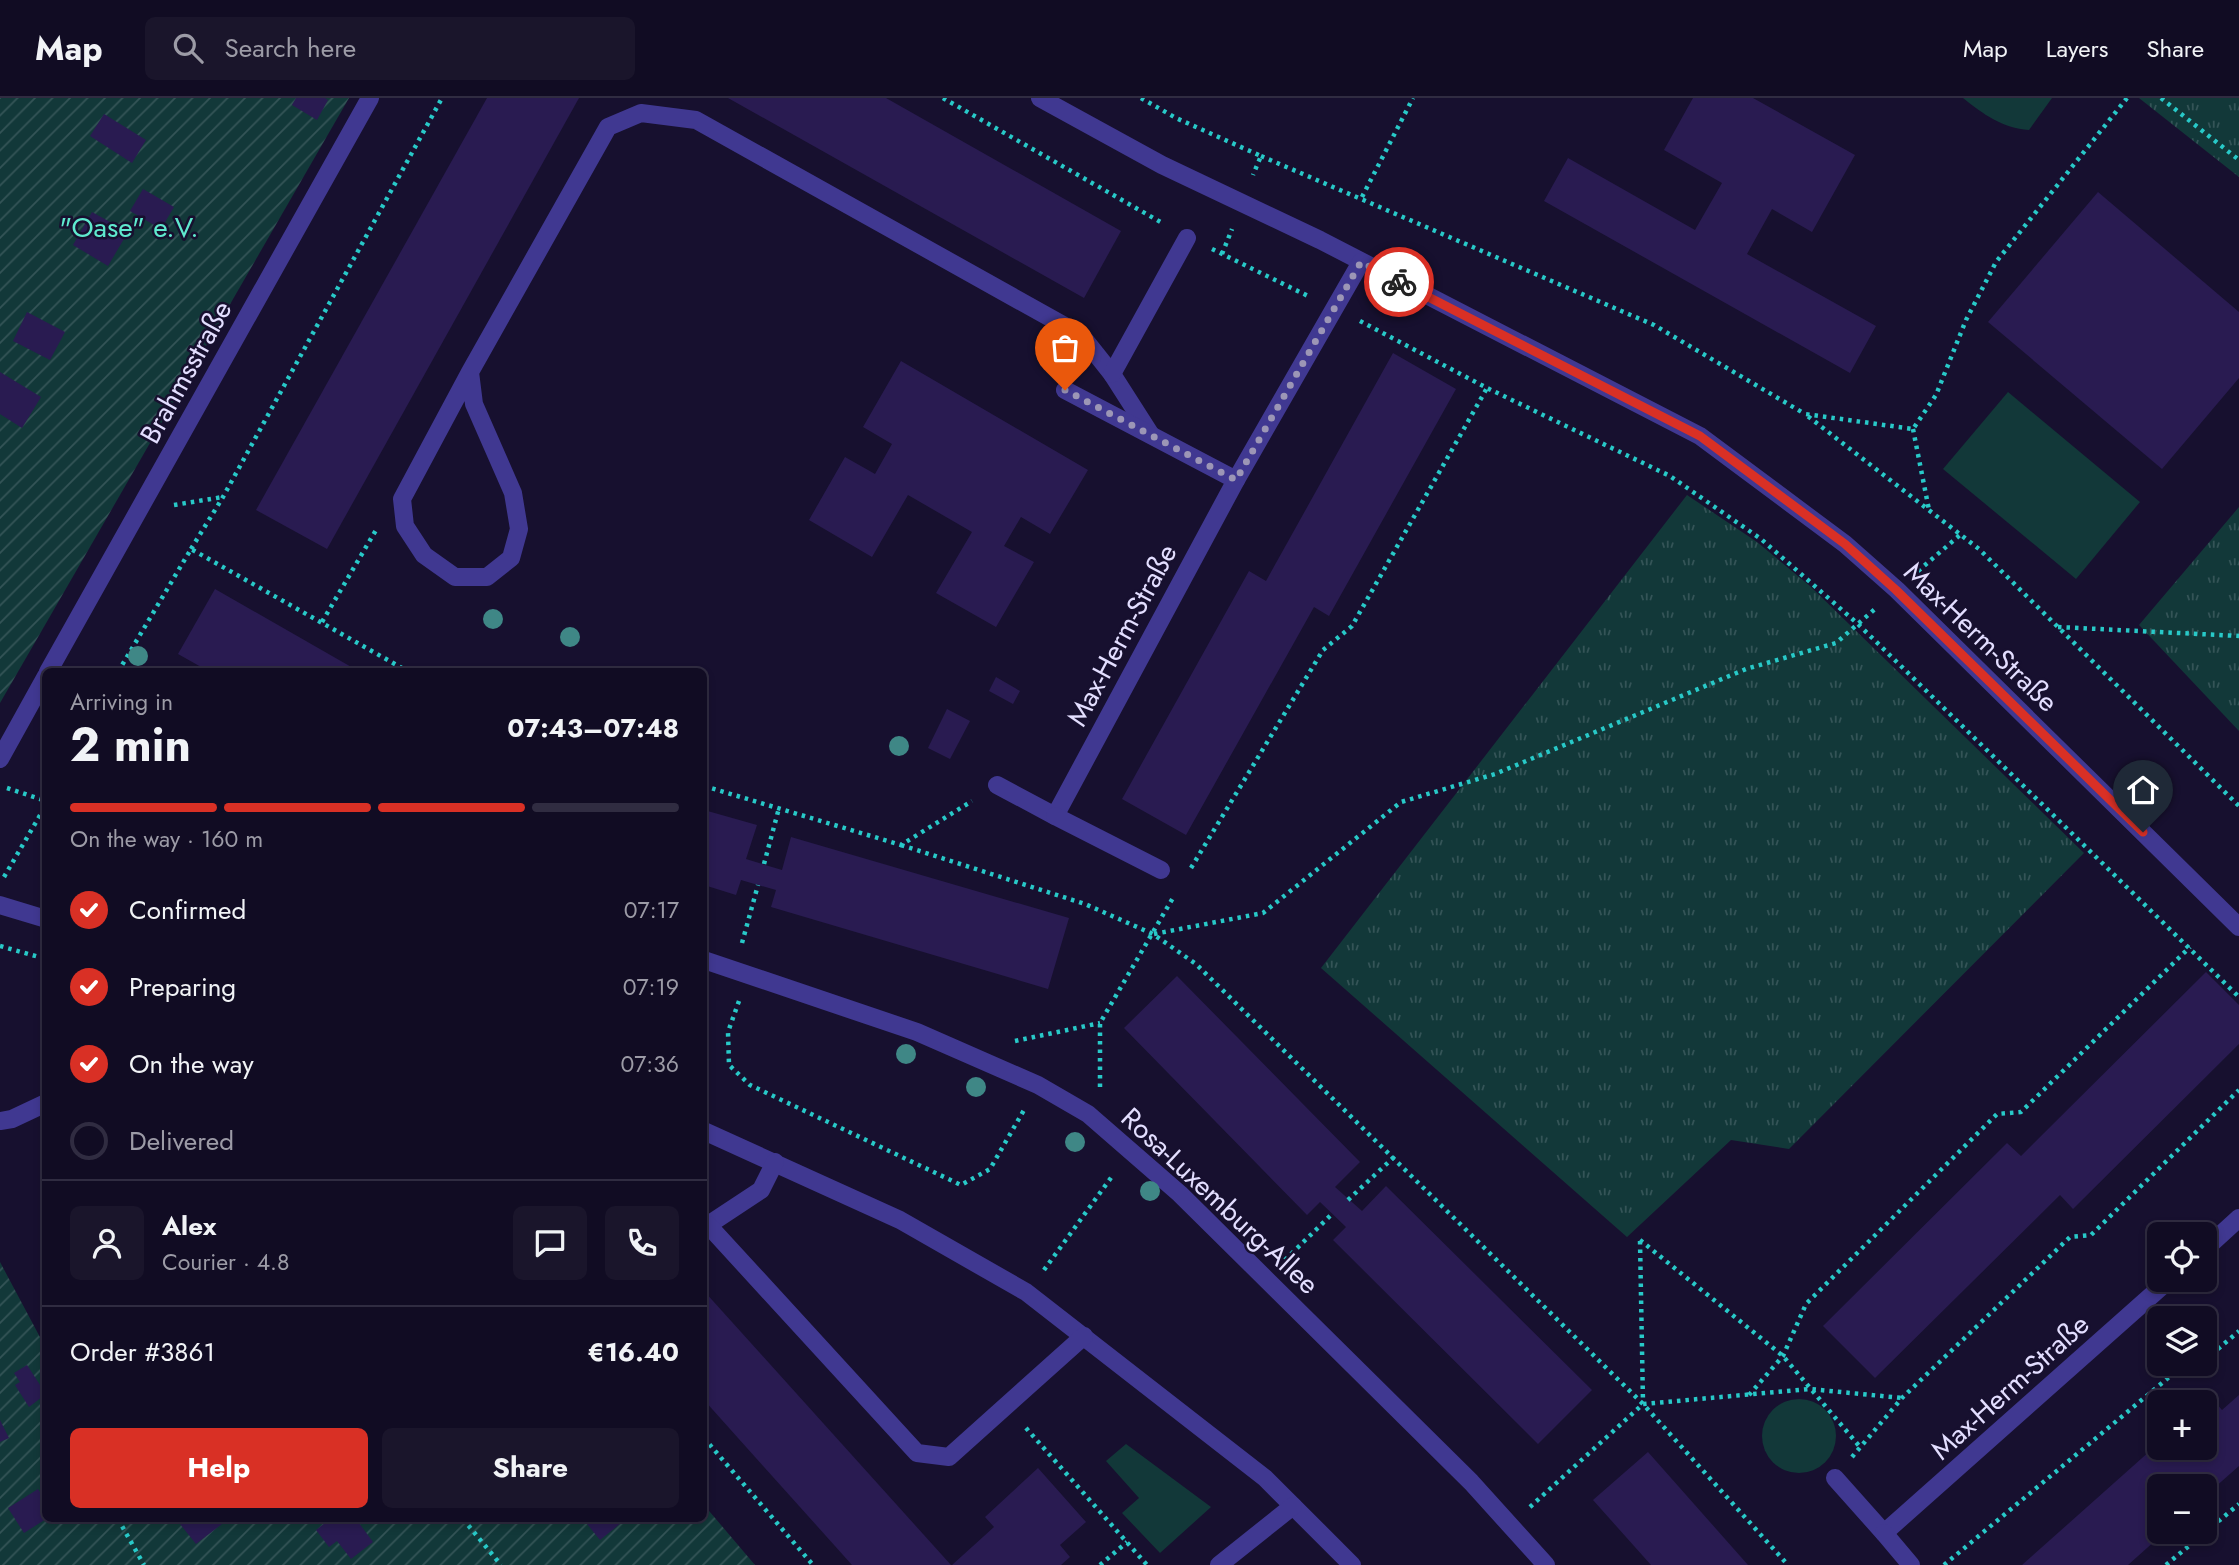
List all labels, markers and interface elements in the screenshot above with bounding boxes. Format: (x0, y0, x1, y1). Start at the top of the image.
search box (145, 17, 635, 80)
text: Map (35, 25, 103, 72)
icon: search (169, 29, 207, 67)
text: Search here (225, 29, 356, 67)
text: Map (1963, 31, 2008, 66)
text: Layers (2046, 31, 2108, 66)
text: Share (2146, 31, 2204, 66)
park label: "Oase" e.V. (59, 207, 199, 248)
courier (1364, 247, 1434, 317)
icon: bike (1380, 263, 1418, 301)
street label: Brahmsstraße (130, 293, 242, 451)
pin (1035, 318, 1095, 390)
icon: bag (1046, 329, 1084, 367)
street label: Max-Herm-Straße (1057, 537, 1187, 733)
street label: Max-Herm-Straße (1894, 552, 2068, 722)
text: Arriving in (70, 685, 173, 719)
text: 07:43–07:48 (507, 709, 679, 747)
text: 2 min (70, 712, 191, 778)
pin (2113, 760, 2173, 832)
icon: home (2124, 771, 2162, 809)
text: On the way · 160 m (70, 822, 263, 856)
icon: check (70, 891, 108, 929)
text: Confirmed (129, 891, 246, 929)
text: 07:17 (624, 893, 679, 927)
icon: check (70, 968, 108, 1006)
text: Preparing (129, 968, 236, 1006)
text: 07:19 (623, 970, 679, 1004)
icon: check (70, 1045, 108, 1083)
text: On the way (129, 1045, 254, 1083)
text: 07:36 (620, 1047, 679, 1081)
street label: Rosa-Luxemburg-Allee (1112, 1098, 1328, 1304)
text: Delivered (129, 1122, 234, 1160)
button: person (70, 1206, 144, 1280)
button: chat (513, 1206, 587, 1280)
button: phone (605, 1206, 679, 1280)
text: Alex (162, 1207, 216, 1245)
map controls (2147, 1222, 2217, 1544)
button: locate (2147, 1222, 2217, 1292)
text: Courier · 4.8 (162, 1245, 290, 1279)
street label: Max-Herm-Straße (1922, 1305, 2098, 1469)
button: layers (2147, 1306, 2217, 1376)
text: Order #3861 (70, 1333, 215, 1371)
text: €16.40 (588, 1333, 679, 1371)
button: + (2147, 1390, 2217, 1460)
button: Help (70, 1428, 368, 1508)
button: Share (382, 1428, 679, 1508)
button: − (2147, 1474, 2217, 1544)

